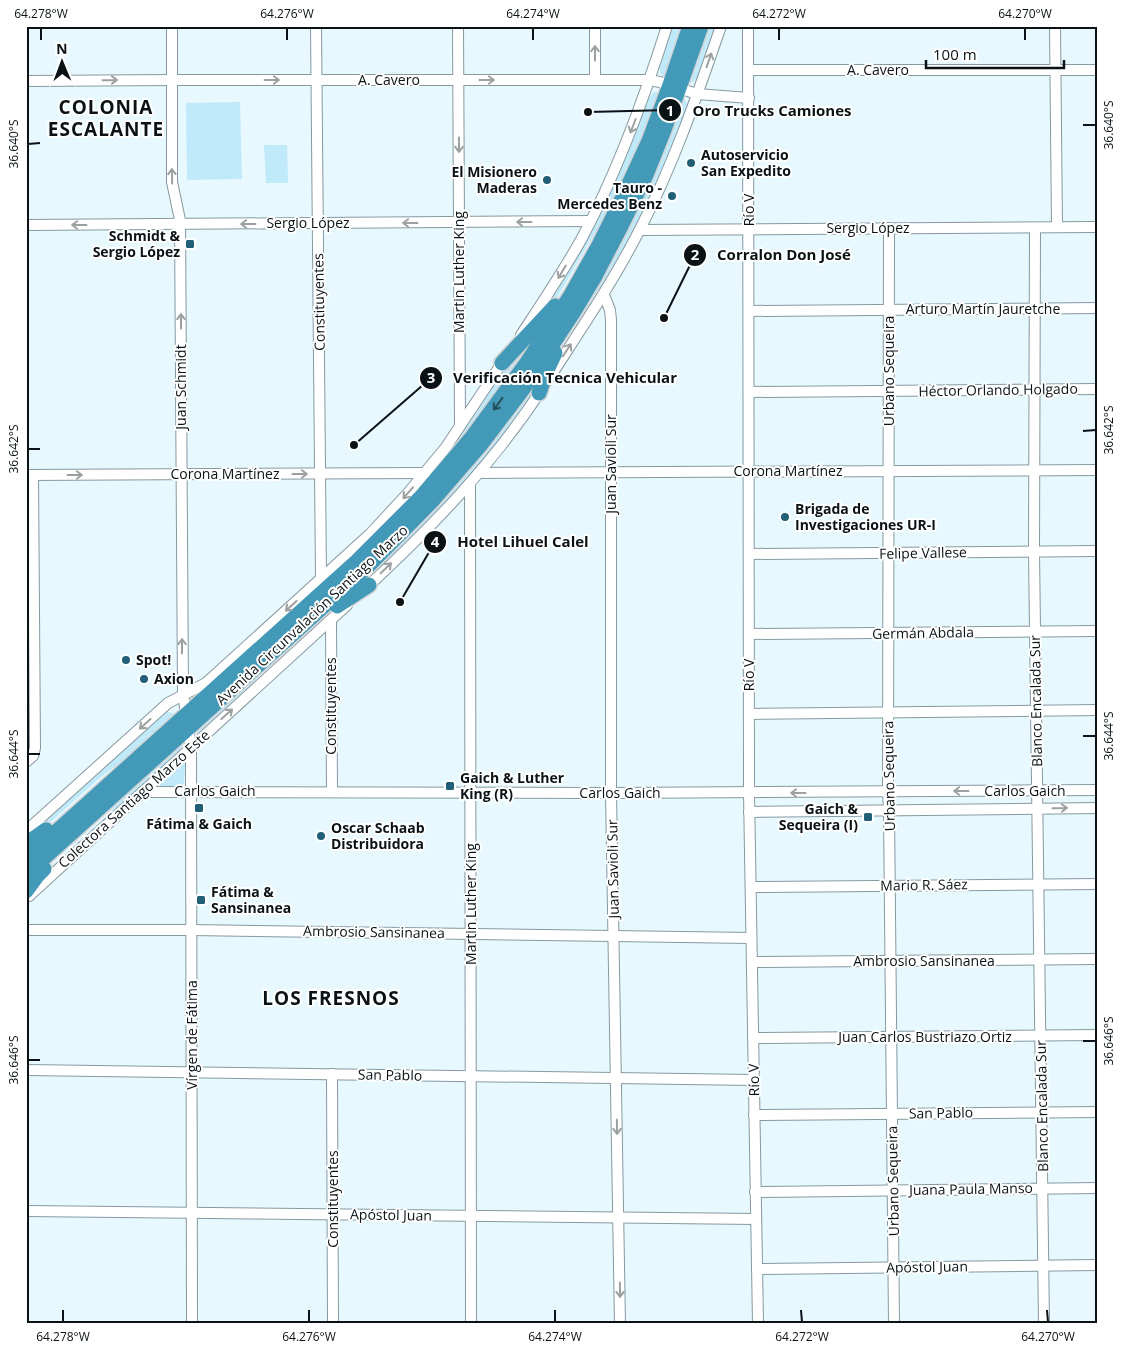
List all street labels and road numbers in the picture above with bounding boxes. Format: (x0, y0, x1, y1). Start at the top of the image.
street label: A. Cavero (847, 60, 909, 79)
street label: A. Cavero (358, 70, 420, 89)
street label: Río V (739, 193, 758, 226)
street label: Martin Luther King (449, 211, 468, 333)
street label: Sergio López (266, 213, 350, 232)
street label: Sergio López (826, 218, 910, 237)
street label: Constituyentes (308, 253, 329, 351)
street label: Arturo Martín Jauretche (906, 299, 1060, 318)
street label: Urbano Sequeira (879, 316, 898, 426)
street label: Juan Schmidt (171, 344, 190, 432)
street label: Héctor Orlando Holgado (918, 379, 1078, 400)
street label: Juan Savioli Sur (601, 414, 620, 516)
street label: Corona Martínez (733, 461, 843, 480)
street label: Corona Martínez (170, 464, 280, 483)
street label: Avenida Circunvalación Santiago Marzo (212, 520, 412, 709)
street label: Felipe Vallese (879, 542, 967, 563)
street label: Germán Abdala (872, 622, 974, 643)
street label: Blanco Encalada Sur (1025, 635, 1046, 767)
street label: Constituyentes (321, 657, 340, 755)
street label: Río V (739, 658, 758, 691)
street label: Urbano Sequeira (878, 721, 899, 831)
street label: Colectora Santiago Marzo Este (54, 725, 214, 872)
street label: Carlos Gaich (174, 781, 256, 800)
street label: Carlos Gaich (984, 781, 1066, 800)
street label: Carlos Gaich (579, 783, 661, 802)
street label: Juan Savioli Sur (602, 819, 623, 921)
street label: Martin Luther King (461, 843, 480, 965)
street label: Mario R. Sáez (880, 874, 968, 895)
street label: Ambrosio Sansinanea (303, 921, 445, 942)
street label: Ambrosio Sansinanea (853, 951, 995, 970)
street label: Vírgen de Fátima (182, 980, 201, 1090)
street label: Juan Carlos Bustriazo Ortiz (836, 1027, 1012, 1046)
street label: Blanco Encalada Sur (1031, 1040, 1052, 1172)
street label: Río V (744, 1063, 763, 1096)
street label: San Pablo (358, 1064, 422, 1085)
street label: San Pablo (909, 1102, 973, 1123)
street label: Urbano Sequeira (882, 1126, 903, 1236)
street label: Constituyentes (323, 1150, 342, 1248)
street label: Juana Paula Manso (907, 1178, 1033, 1199)
street label: Apóstol Juan (350, 1204, 432, 1225)
street label: Apóstol Juan (886, 1256, 968, 1277)

